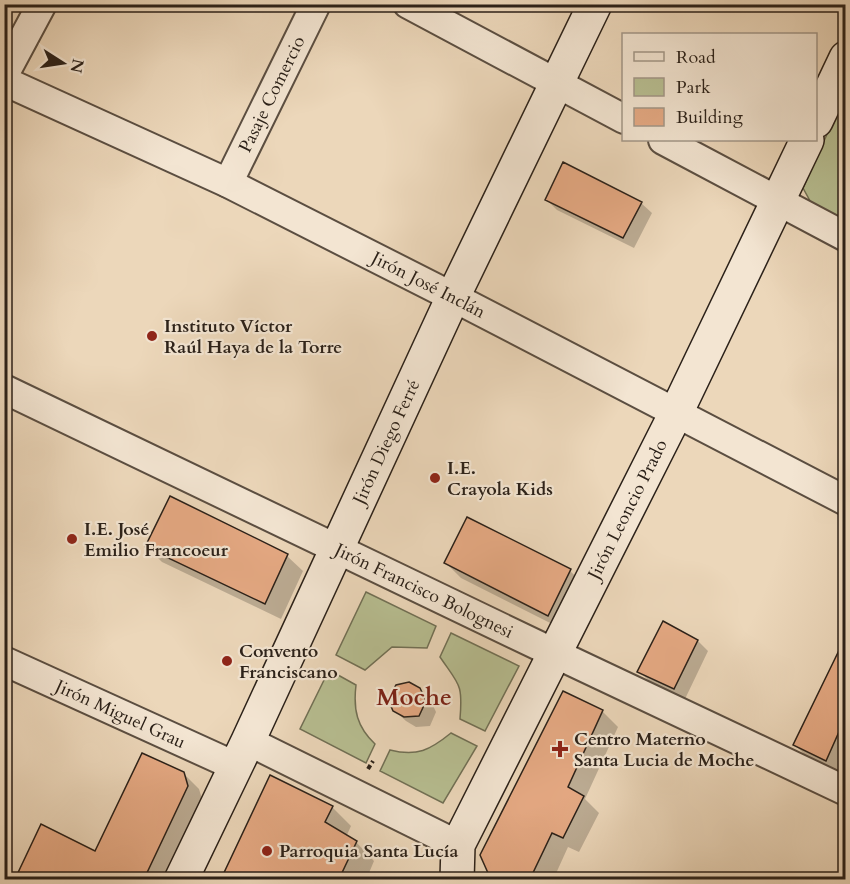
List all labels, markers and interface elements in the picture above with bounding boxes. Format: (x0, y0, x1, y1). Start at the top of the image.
street label: Pasaje Comercio (233, 32, 311, 157)
north arrow (33, 33, 93, 93)
legend (622, 33, 817, 141)
text: Road (676, 45, 716, 70)
text: N (64, 57, 89, 75)
text: Park (676, 75, 711, 100)
text: Building (676, 105, 744, 130)
street label: Jirón José Inclán (364, 244, 490, 325)
place label: Instituto Víctor Raúl Haya de la Torre (164, 314, 342, 360)
marker: Instituto Víctor Raúl Haya de la Torre (145, 329, 159, 343)
street label: Jirón Diego Ferré (346, 375, 426, 511)
street label: Jirón Leoncio Prado (581, 435, 674, 587)
place label: I.E. Crayola Kids (447, 456, 553, 502)
marker: I.E. Crayola Kids (428, 471, 442, 485)
place label: I.E. José Emilio Francoeur (84, 517, 229, 563)
marker: I.E. José Emilio Francoeur (65, 532, 79, 546)
street label: Jirón Francisco Bolognesi (328, 536, 517, 645)
place label: Convento Franciscano (239, 639, 338, 685)
marker: Convento Franciscano (220, 654, 234, 668)
street label: Jirón Miguel Grau (48, 673, 190, 755)
district label: Moche (376, 681, 452, 714)
place label: Centro Materno Santa Lucia de Moche (574, 727, 755, 773)
marker: Centro Materno Santa Lucia de Moche (551, 740, 569, 758)
place label: Parroquia Santa Lucía (279, 839, 459, 864)
marker: Parroquia Santa Lucía (260, 844, 274, 858)

